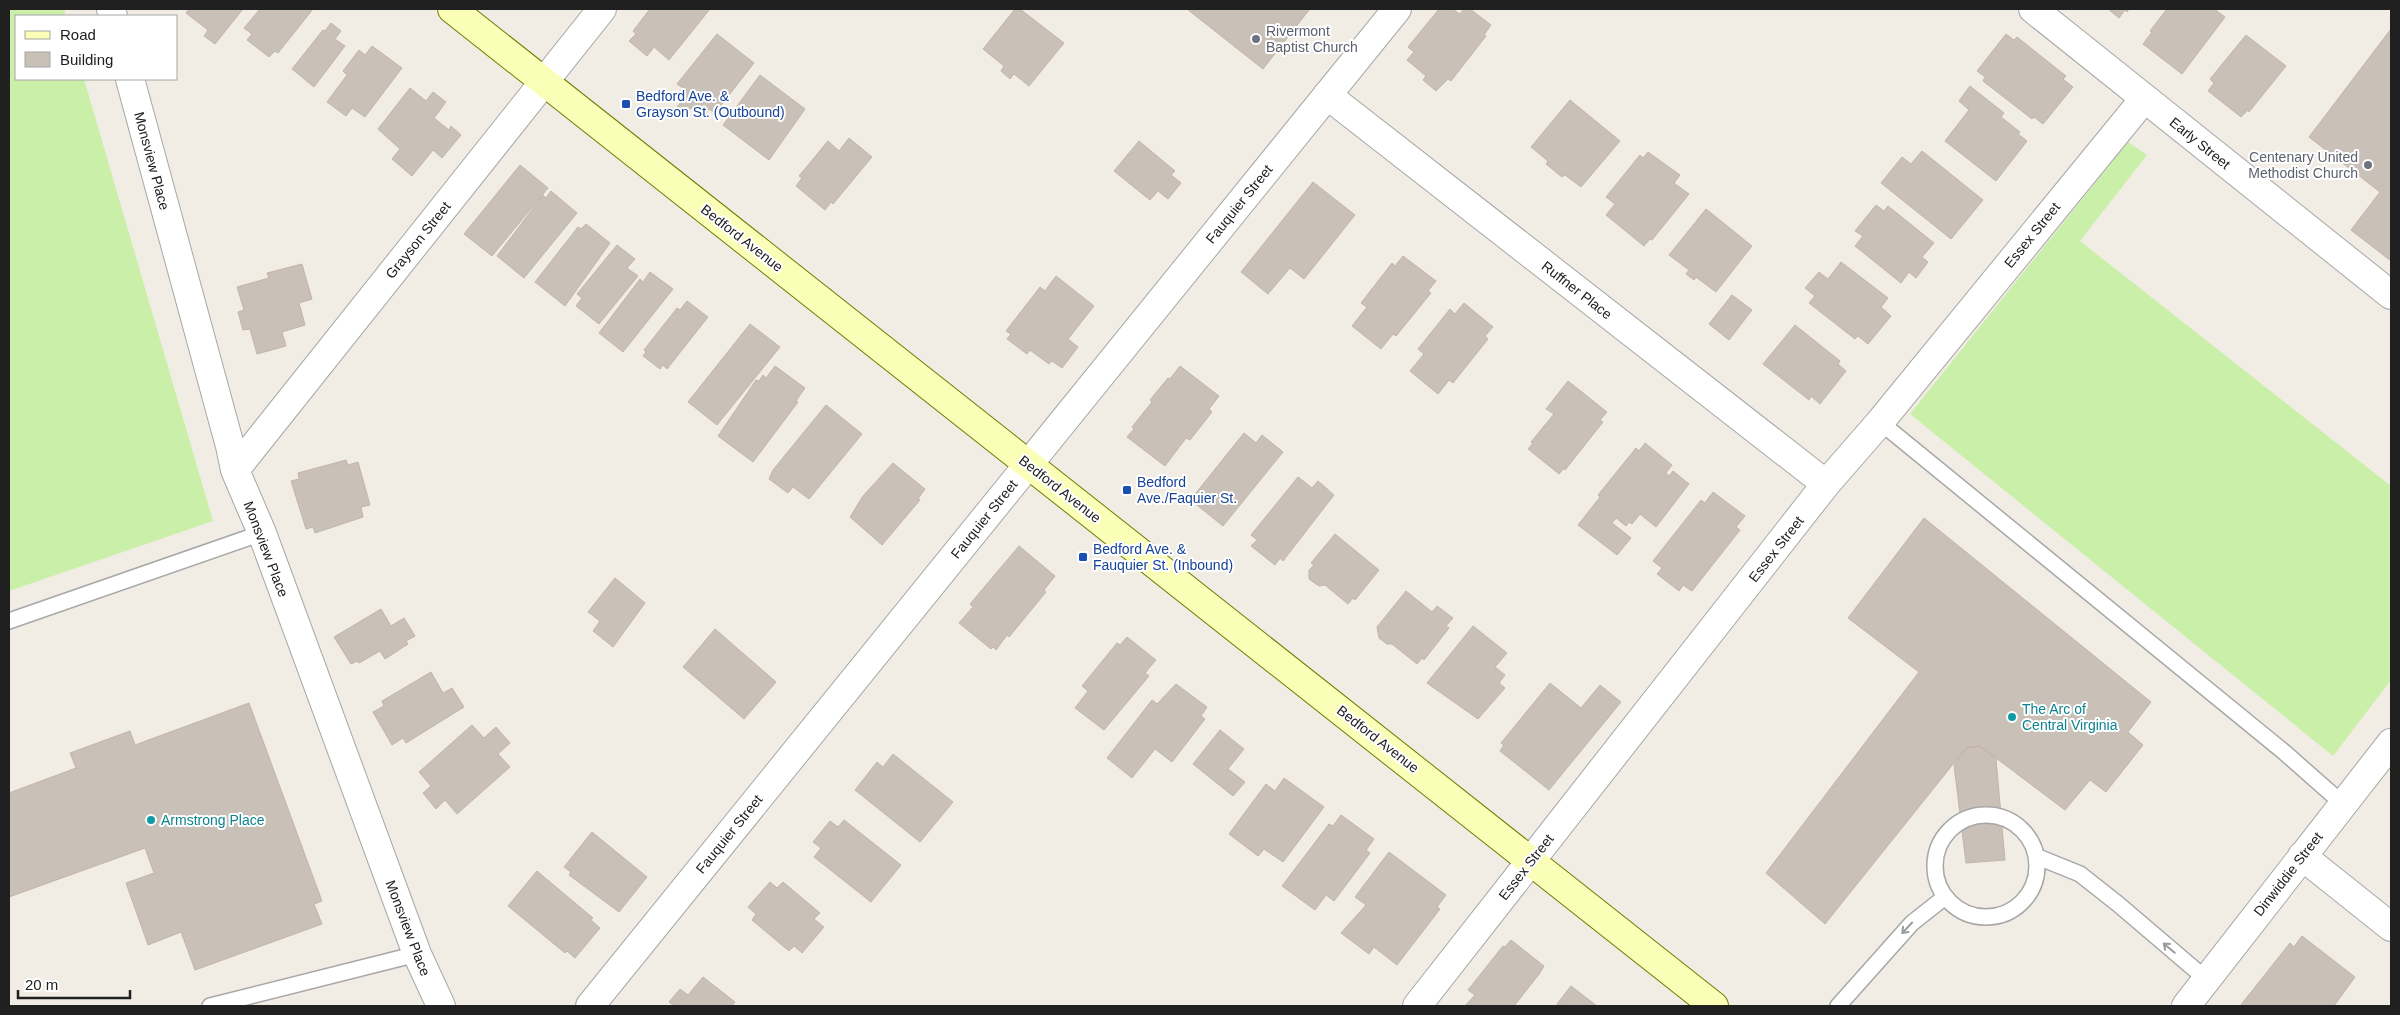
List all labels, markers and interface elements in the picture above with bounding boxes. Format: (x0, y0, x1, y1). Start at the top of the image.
legend (15, 15, 178, 80)
place label: Rivermont Baptist Church (1266, 23, 1358, 55)
text: Road (60, 26, 96, 43)
marker: Rivermont Baptist Church (1250, 33, 1262, 45)
text: Building (60, 51, 113, 68)
place label: Bedford Ave. & Grayson St. (Outbound) (636, 88, 785, 120)
marker: Bedford Ave. & Grayson St. (Outbound) (620, 98, 632, 110)
street label: Monsview Place (131, 110, 173, 212)
street label: Early Street (2167, 114, 2234, 172)
place label: Centenary United Methodist Church (2248, 149, 2358, 181)
marker: Centenary United Methodist Church (2362, 159, 2374, 171)
street label: Fauquier Street (1202, 161, 1276, 247)
street label: Grayson Street (382, 198, 454, 282)
street label: Essex Street (2001, 199, 2063, 271)
street label: Bedford Avenue (698, 201, 786, 275)
street label: Ruffner Place (1539, 258, 1615, 322)
street label: Bedford Avenue (1016, 452, 1104, 526)
place label: Bedford Ave./Faquier St. (1137, 474, 1237, 506)
street label: Fauquier Street (947, 476, 1021, 562)
marker: Bedford Ave./Faquier St. (1121, 484, 1133, 496)
street label: Monsview Place (240, 499, 292, 599)
street label: Essex Street (1745, 513, 1807, 585)
place label: Bedford Ave. & Fauquier St. (Inbound) (1093, 541, 1233, 573)
marker: Bedford Ave. & Fauquier St. (Inbound) (1077, 551, 1089, 563)
place label: The Arc of Central Virginia (2022, 701, 2118, 733)
street label: Bedford Avenue (1334, 702, 1422, 776)
marker: The Arc of Central Virginia (2006, 711, 2018, 723)
street label: Fauquier Street (692, 791, 766, 877)
place label: Armstrong Place (161, 812, 265, 828)
marker: Armstrong Place (145, 814, 157, 826)
street label: Dinwiddie Street (2250, 829, 2326, 919)
street label: Essex Street (1495, 831, 1557, 903)
street label: Monsview Place (382, 878, 434, 978)
one-way arrow (1902, 922, 1913, 935)
one-way arrow (2162, 942, 2175, 953)
scale bar (18, 968, 130, 1000)
text: 20 m (25, 976, 58, 993)

